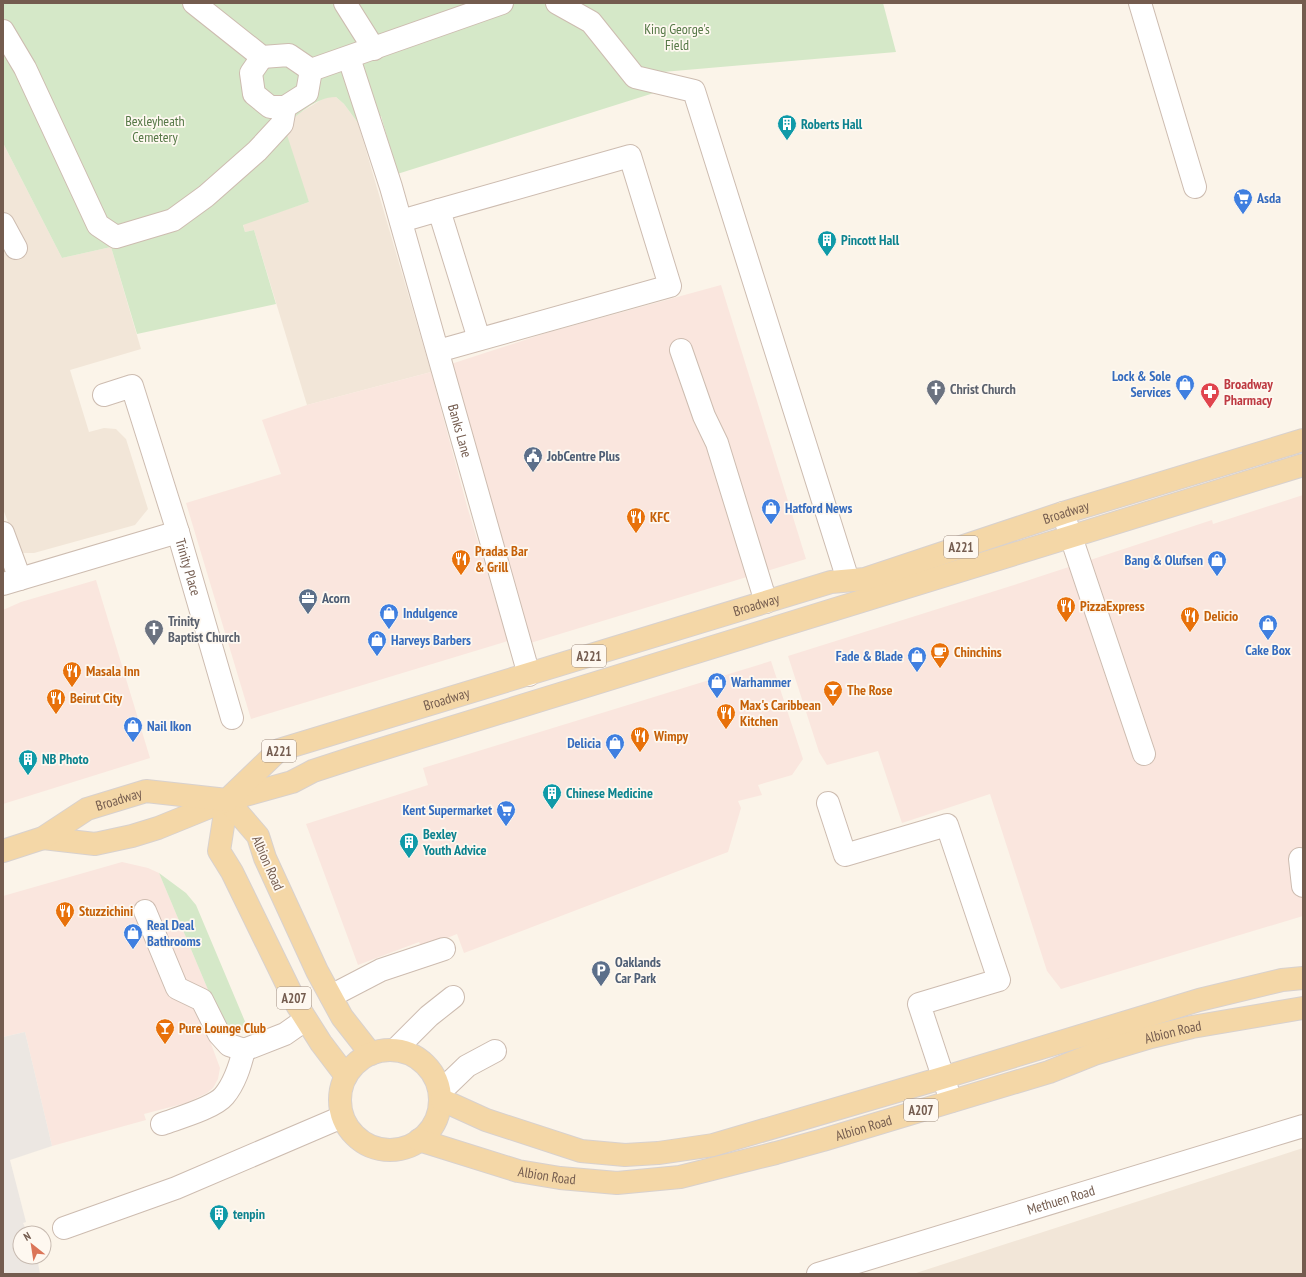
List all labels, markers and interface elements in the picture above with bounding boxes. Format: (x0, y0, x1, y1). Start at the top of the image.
park label: King George's Field (644, 20, 710, 54)
park label: Bexleyheath Cemetery (125, 112, 185, 146)
building icon: Roberts Hall (776, 113, 798, 141)
place label: Roberts Hall (801, 115, 863, 133)
supermarket icon: Asda (1232, 187, 1254, 215)
place label: Asda (1256, 189, 1281, 207)
building icon: Pincott Hall (816, 229, 838, 257)
place label: Pincott Hall (841, 231, 900, 249)
place label: Lock & Sole Services (1112, 367, 1171, 401)
shop icon: Lock & Sole Services (1174, 373, 1196, 401)
place label: Broadway Pharmacy (1224, 375, 1273, 409)
church icon: Christ Church (925, 378, 947, 406)
place label: Christ Church (950, 380, 1016, 398)
pharmacy icon: Broadway Pharmacy (1199, 381, 1221, 409)
street label: Banks Lane (444, 402, 476, 460)
public building icon: JobCentre Plus (522, 445, 544, 473)
place label: JobCentre Plus (546, 447, 620, 465)
street label: Broadway (1041, 496, 1092, 528)
shop icon: Hatford News (760, 497, 782, 525)
place label: Hatford News (785, 499, 852, 517)
restaurant icon: KFC (625, 506, 647, 534)
place label: KFC (650, 508, 670, 526)
street label: Trinity Place (171, 536, 205, 598)
road number: A221 (944, 536, 978, 558)
place label: Pradas Bar & Grill (475, 542, 529, 576)
restaurant icon: Pradas Bar & Grill (450, 548, 472, 576)
shop icon: Bang & Olufsen (1206, 549, 1228, 577)
place label: Bang & Olufsen (1125, 551, 1203, 569)
office icon: Acorn (297, 587, 319, 615)
place label: Acorn (321, 589, 350, 607)
street label: Broadway (731, 589, 782, 620)
restaurant icon: PizzaExpress (1055, 595, 1077, 623)
place label: PizzaExpress (1080, 597, 1145, 615)
shop icon: Indulgence (378, 602, 400, 630)
place label: Indulgence (403, 604, 458, 622)
restaurant icon: Delicio (1179, 605, 1201, 633)
place label: Delicio (1204, 607, 1238, 625)
place label: Trinity Baptist Church (168, 612, 240, 646)
shop icon: Cake Box (1257, 613, 1279, 641)
church icon: Trinity Baptist Church (143, 618, 165, 646)
shop icon: Harveys Barbers (366, 629, 388, 657)
place label: Harveys Barbers (391, 631, 471, 649)
cafe icon: Chinchins (929, 641, 951, 669)
place label: Cake Box (1245, 641, 1292, 659)
place label: Chinchins (954, 643, 1002, 661)
road number: A221 (572, 645, 606, 667)
shop icon: Fade & Blade (906, 645, 928, 673)
place label: Fade & Blade (836, 647, 903, 665)
restaurant icon: Masala Inn (61, 660, 83, 688)
place label: Masala Inn (86, 662, 140, 680)
shop icon: Warhammer (706, 671, 728, 699)
place label: Warhammer (730, 673, 792, 691)
bar icon: The Rose (822, 679, 844, 707)
place label: The Rose (847, 681, 892, 699)
street label: Broadway (421, 683, 472, 715)
restaurant icon: Beirut City (45, 687, 67, 715)
place label: Beirut City (70, 689, 122, 707)
place label: Max's Caribbean Kitchen (740, 696, 821, 730)
restaurant icon: Max's Caribbean Kitchen (715, 702, 737, 730)
shop icon: Nail Ikon (122, 715, 144, 743)
place label: Nail Ikon (147, 717, 191, 735)
restaurant icon: Wimpy (629, 725, 651, 753)
place label: Wimpy (653, 727, 689, 745)
shop icon: Delicia (604, 732, 626, 760)
place label: Delicia (567, 734, 601, 752)
road number: A221 (262, 740, 296, 762)
building icon: NB Photo (17, 748, 39, 776)
place label: NB Photo (42, 750, 89, 768)
building icon: Chinese Medicine (541, 782, 563, 810)
street label: Broadway (94, 784, 145, 815)
place label: Chinese Medicine (566, 784, 653, 802)
supermarket icon: Kent Supermarket (495, 799, 517, 827)
place label: Kent Supermarket (402, 801, 492, 819)
place label: Bexley Youth Advice (422, 825, 487, 859)
building icon: Bexley Youth Advice (398, 831, 420, 859)
street label: Albion Road (248, 833, 288, 893)
restaurant icon: Stuzzichini (54, 900, 76, 928)
place label: Stuzzichini (79, 902, 133, 920)
place label: Real Deal Bathrooms (147, 916, 201, 950)
shop icon: Real Deal Bathrooms (122, 922, 144, 950)
place label: Oaklands Car Park (615, 953, 661, 987)
parking icon: Oaklands Car Park (590, 959, 612, 987)
road number: A207 (277, 987, 311, 1009)
bar icon: Pure Lounge Club (154, 1017, 176, 1045)
street label: Albion Road (1142, 1017, 1203, 1047)
place label: Pure Lounge Club (179, 1019, 266, 1037)
road number: A207 (904, 1099, 938, 1121)
street label: Albion Road (833, 1111, 894, 1145)
street label: Albion Road (517, 1162, 576, 1188)
street label: Methuen Road (1025, 1181, 1097, 1219)
building icon: tenpin (208, 1203, 230, 1231)
place label: tenpin (233, 1205, 265, 1223)
north arrow (12, 1225, 52, 1265)
text: N (21, 1229, 33, 1244)

